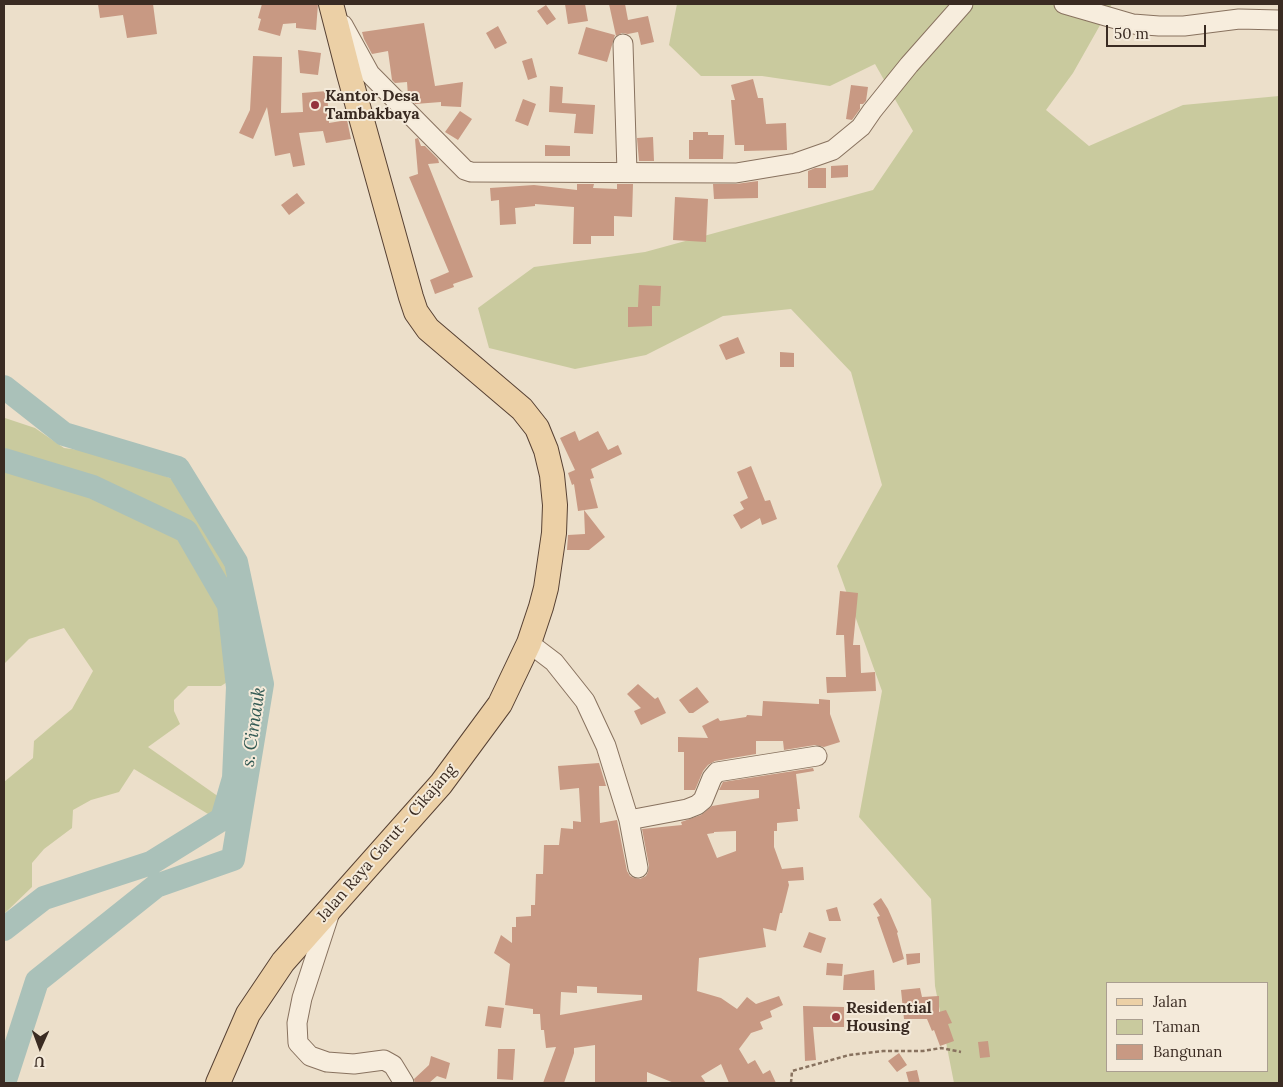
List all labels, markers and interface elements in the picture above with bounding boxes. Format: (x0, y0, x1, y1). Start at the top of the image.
scale bar (1108, 15, 1208, 47)
text: 50 m (1114, 24, 1149, 43)
place label: Kantor Desa Tambakbaya (325, 86, 420, 124)
marker: Kantor Desa Tambakbaya (309, 99, 321, 111)
water label: s. Cimauk (238, 686, 270, 768)
street label: Jalan Raya Garut - Cikajang (313, 760, 461, 926)
legend (1106, 982, 1268, 1072)
text: Jalan (1153, 992, 1187, 1011)
place label: Residential Housing (846, 998, 932, 1036)
marker: Residential Housing (830, 1011, 842, 1023)
text: Taman (1153, 1017, 1200, 1036)
north arrow (15, 1022, 65, 1072)
text: Bangunan (1153, 1042, 1222, 1061)
text: U (34, 1053, 45, 1071)

